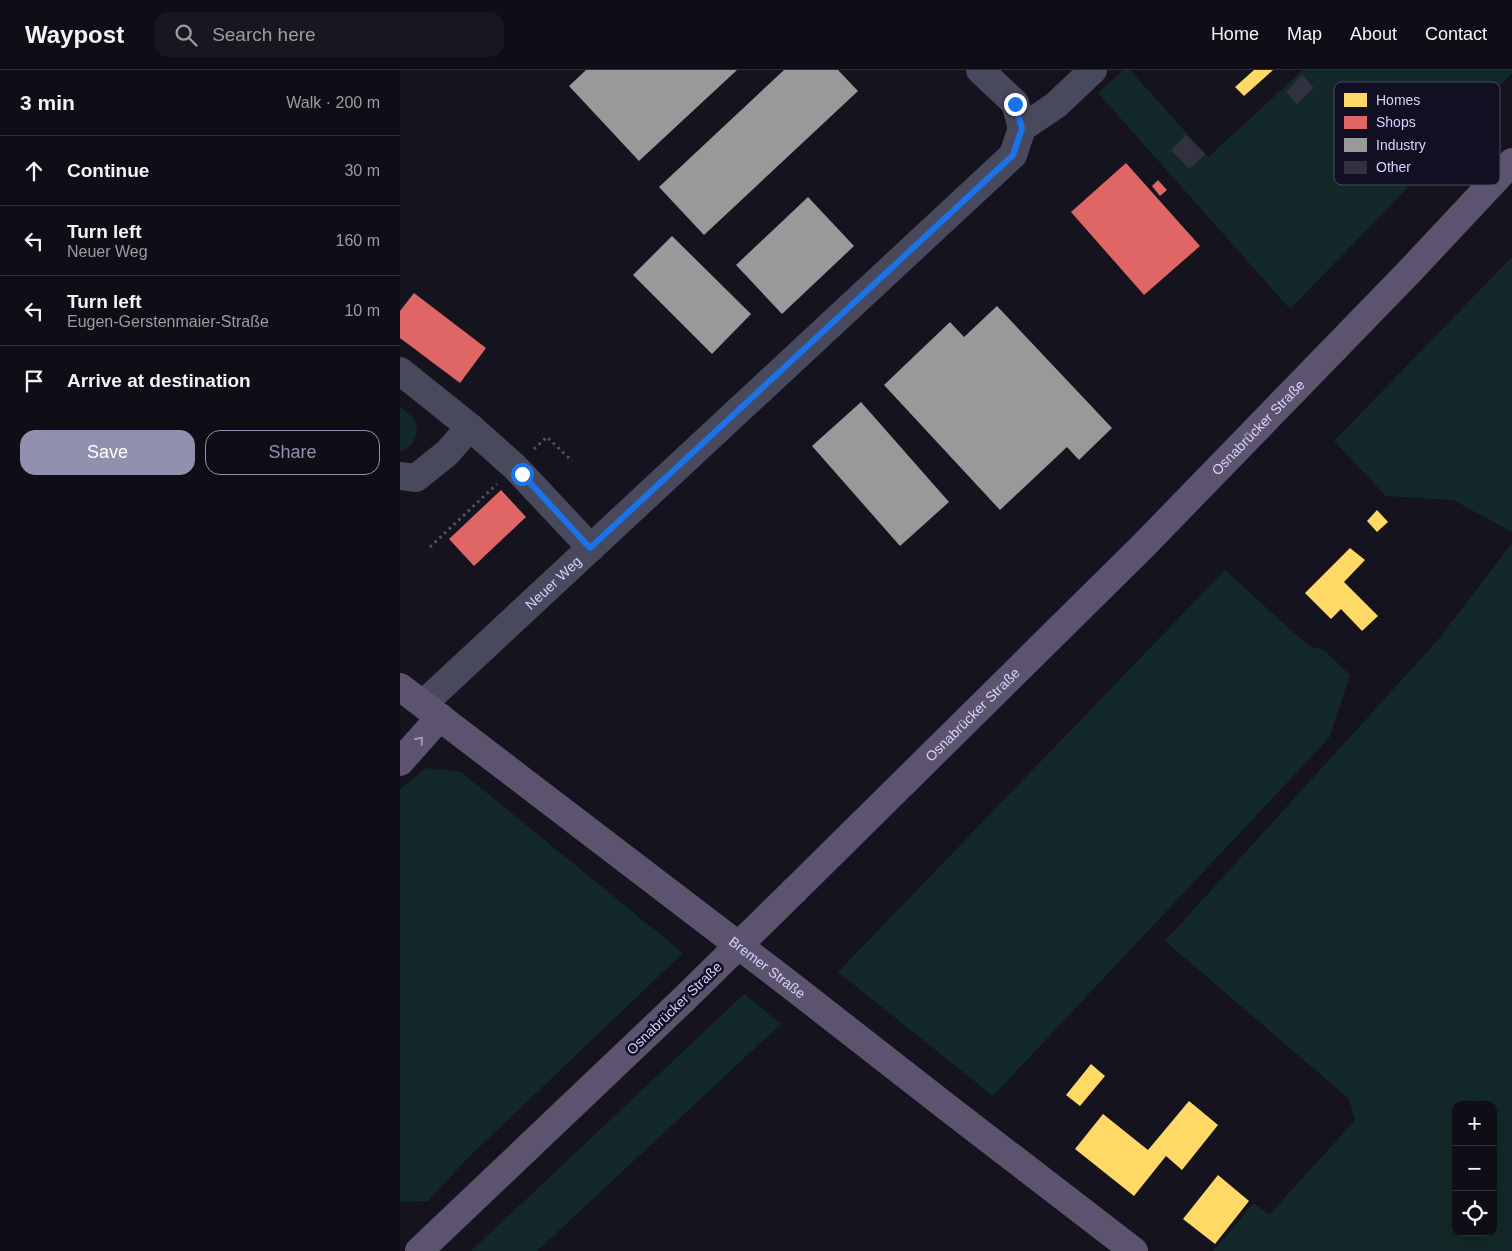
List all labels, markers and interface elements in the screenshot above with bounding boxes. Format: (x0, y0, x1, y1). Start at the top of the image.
search box (154, 12, 504, 57)
text: Waypost (25, 21, 124, 48)
icon: search (172, 21, 200, 49)
text: Search here (212, 24, 316, 45)
text: Home (1211, 24, 1259, 44)
text: Map (1287, 24, 1322, 44)
text: About (1350, 24, 1397, 44)
text: Contact (1425, 24, 1487, 44)
legend (1334, 82, 1500, 185)
text: 3 min (20, 91, 75, 114)
text: Homes (1376, 92, 1420, 108)
route end (1004, 93, 1027, 116)
text: Walk · 200 m (286, 94, 380, 111)
text: Shops (1376, 114, 1416, 130)
text: Industry (1376, 137, 1426, 153)
icon: ahead (20, 157, 48, 185)
text: Other (1376, 159, 1411, 175)
text: Continue (67, 160, 149, 181)
text: 30 m (344, 162, 380, 179)
text: Turn left (67, 221, 142, 242)
icon: left (20, 227, 48, 255)
text: 160 m (336, 232, 380, 249)
text: Neuer Weg (67, 243, 148, 260)
text: Turn left (67, 291, 142, 312)
icon: left (20, 297, 48, 325)
text: 10 m (344, 302, 380, 319)
text: Eugen-Gerstenmaier-Straße (67, 313, 269, 330)
icon: arrive (20, 367, 48, 395)
text: Arrive at destination (67, 370, 251, 391)
street label: Osnabrücker Straße (1208, 376, 1308, 478)
button: Save (20, 430, 195, 475)
button: Share (205, 430, 380, 475)
route start (511, 463, 534, 486)
street label: Neuer Weg (522, 553, 585, 613)
street label: Osnabrücker Straße (922, 664, 1023, 765)
one-way arrow (415, 736, 424, 745)
street label: Bremer Straße (726, 933, 809, 1002)
street label: Osnabrücker Straße (623, 958, 725, 1058)
map controls (1452, 1101, 1497, 1236)
button: + (1452, 1101, 1497, 1146)
button: − (1452, 1146, 1497, 1191)
button: locate (1452, 1191, 1497, 1236)

